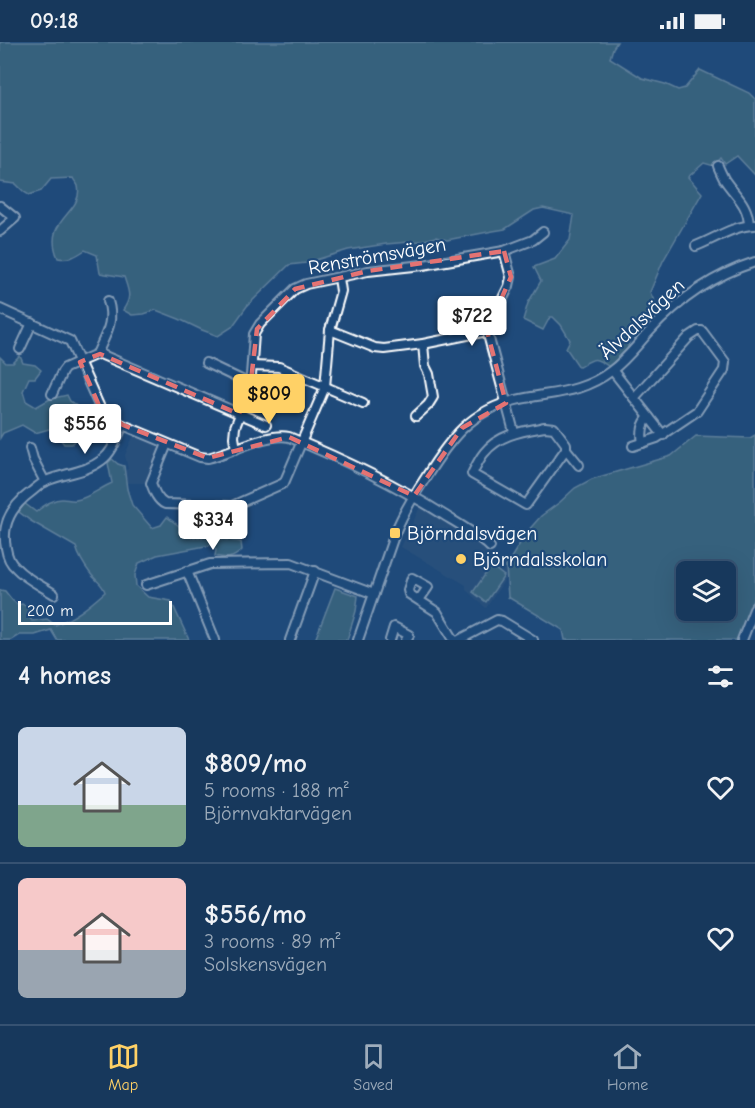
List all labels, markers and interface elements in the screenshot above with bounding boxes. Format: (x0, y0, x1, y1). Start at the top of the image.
text: 09:18 (30, 8, 79, 34)
street label: Renströmsvägen (306, 233, 448, 279)
street label: Älvdalsvägen (595, 274, 689, 364)
pin: $722 (436, 296, 508, 347)
text: $722 (452, 304, 492, 327)
pin: $809 (233, 374, 305, 425)
text: $809 (247, 382, 291, 405)
pin: $556 (49, 404, 121, 455)
text: $556 (63, 412, 107, 435)
pin: $334 (177, 500, 249, 551)
text: $334 (192, 508, 234, 531)
place label: Björndalsvägen (407, 522, 537, 545)
marker: Björndalsvägen (388, 526, 402, 540)
place label: Björndalsskolan (473, 548, 607, 571)
marker: Björndalsskolan (454, 552, 468, 566)
map controls (676, 561, 736, 621)
button: layers (676, 561, 736, 621)
scale bar (18, 598, 172, 626)
text: 200 m (27, 602, 73, 620)
icon: filters (704, 660, 737, 693)
text: 4 homes (18, 661, 111, 691)
text: $809/mo (204, 749, 307, 779)
icon: home (66, 751, 138, 823)
icon: heart (704, 771, 737, 804)
text: 5 rooms · 188 m² (204, 779, 349, 802)
text: Björnvaktarvägen (204, 802, 352, 825)
text: $556/mo (204, 900, 306, 930)
icon: home (66, 902, 138, 974)
icon: heart (704, 922, 737, 955)
text: 3 rooms · 89 m² (204, 930, 340, 953)
text: Solskensvägen (204, 953, 327, 976)
tab: Map (107, 1040, 140, 1094)
tab: Saved (353, 1040, 393, 1094)
tab: Home (607, 1040, 648, 1094)

